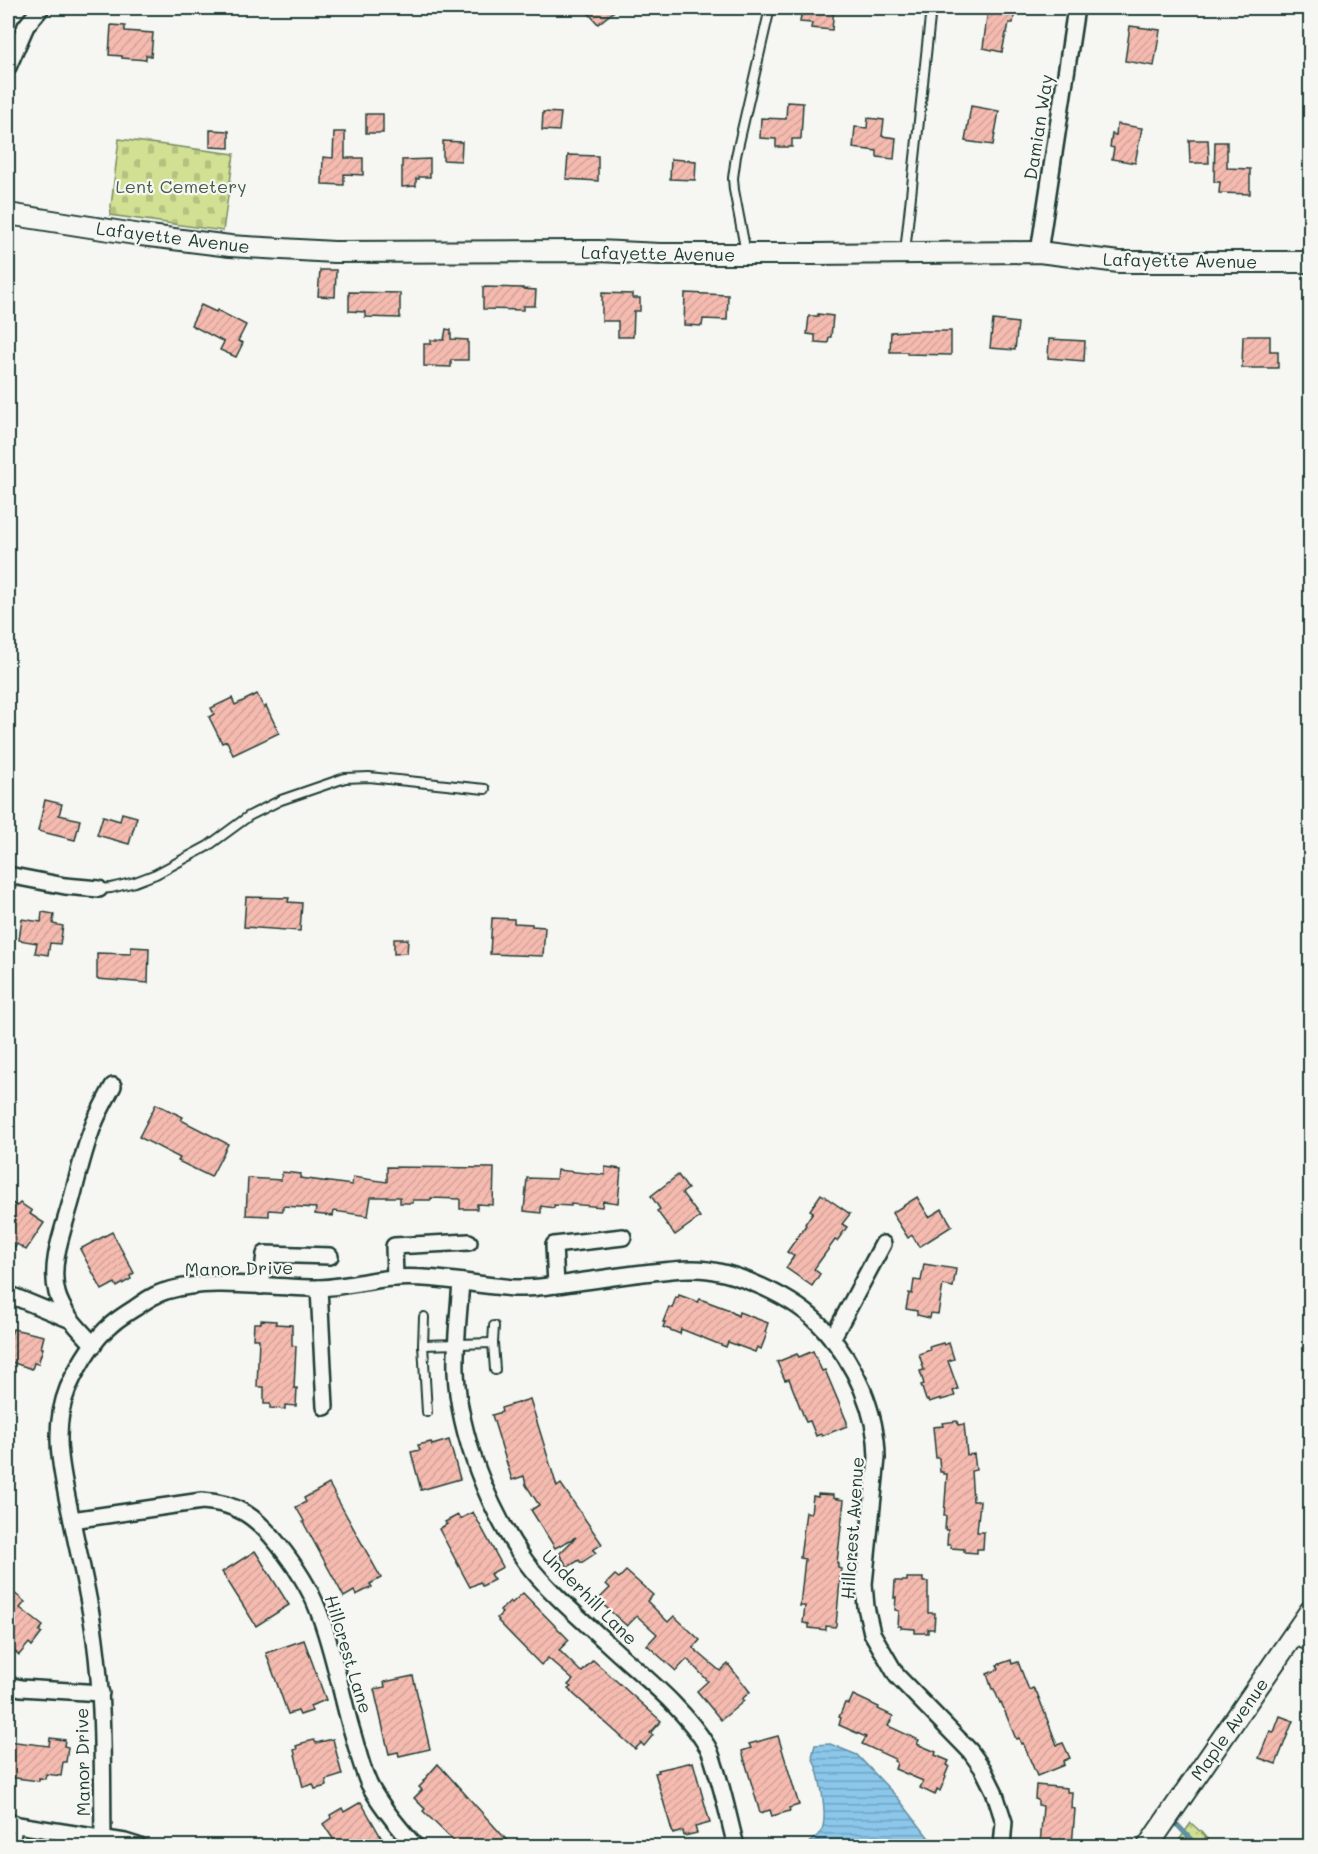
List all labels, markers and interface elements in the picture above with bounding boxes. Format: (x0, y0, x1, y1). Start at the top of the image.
street label: Damian Way (1018, 72, 1058, 182)
park label: Lent Cemetery (115, 174, 247, 198)
street label: Lafayette Avenue (95, 216, 251, 258)
street label: Lafayette Avenue (581, 240, 735, 266)
street label: Lafayette Avenue (1103, 247, 1257, 273)
street label: Manor Drive (185, 1255, 293, 1281)
street label: Hillcrest Avenue (835, 1456, 869, 1600)
street label: Underhill Lane (537, 1544, 643, 1650)
street label: Hillcrest Lane (320, 1592, 378, 1716)
street label: Maple Avenue (1185, 1673, 1273, 1785)
street label: Manor Drive (69, 1708, 95, 1816)

